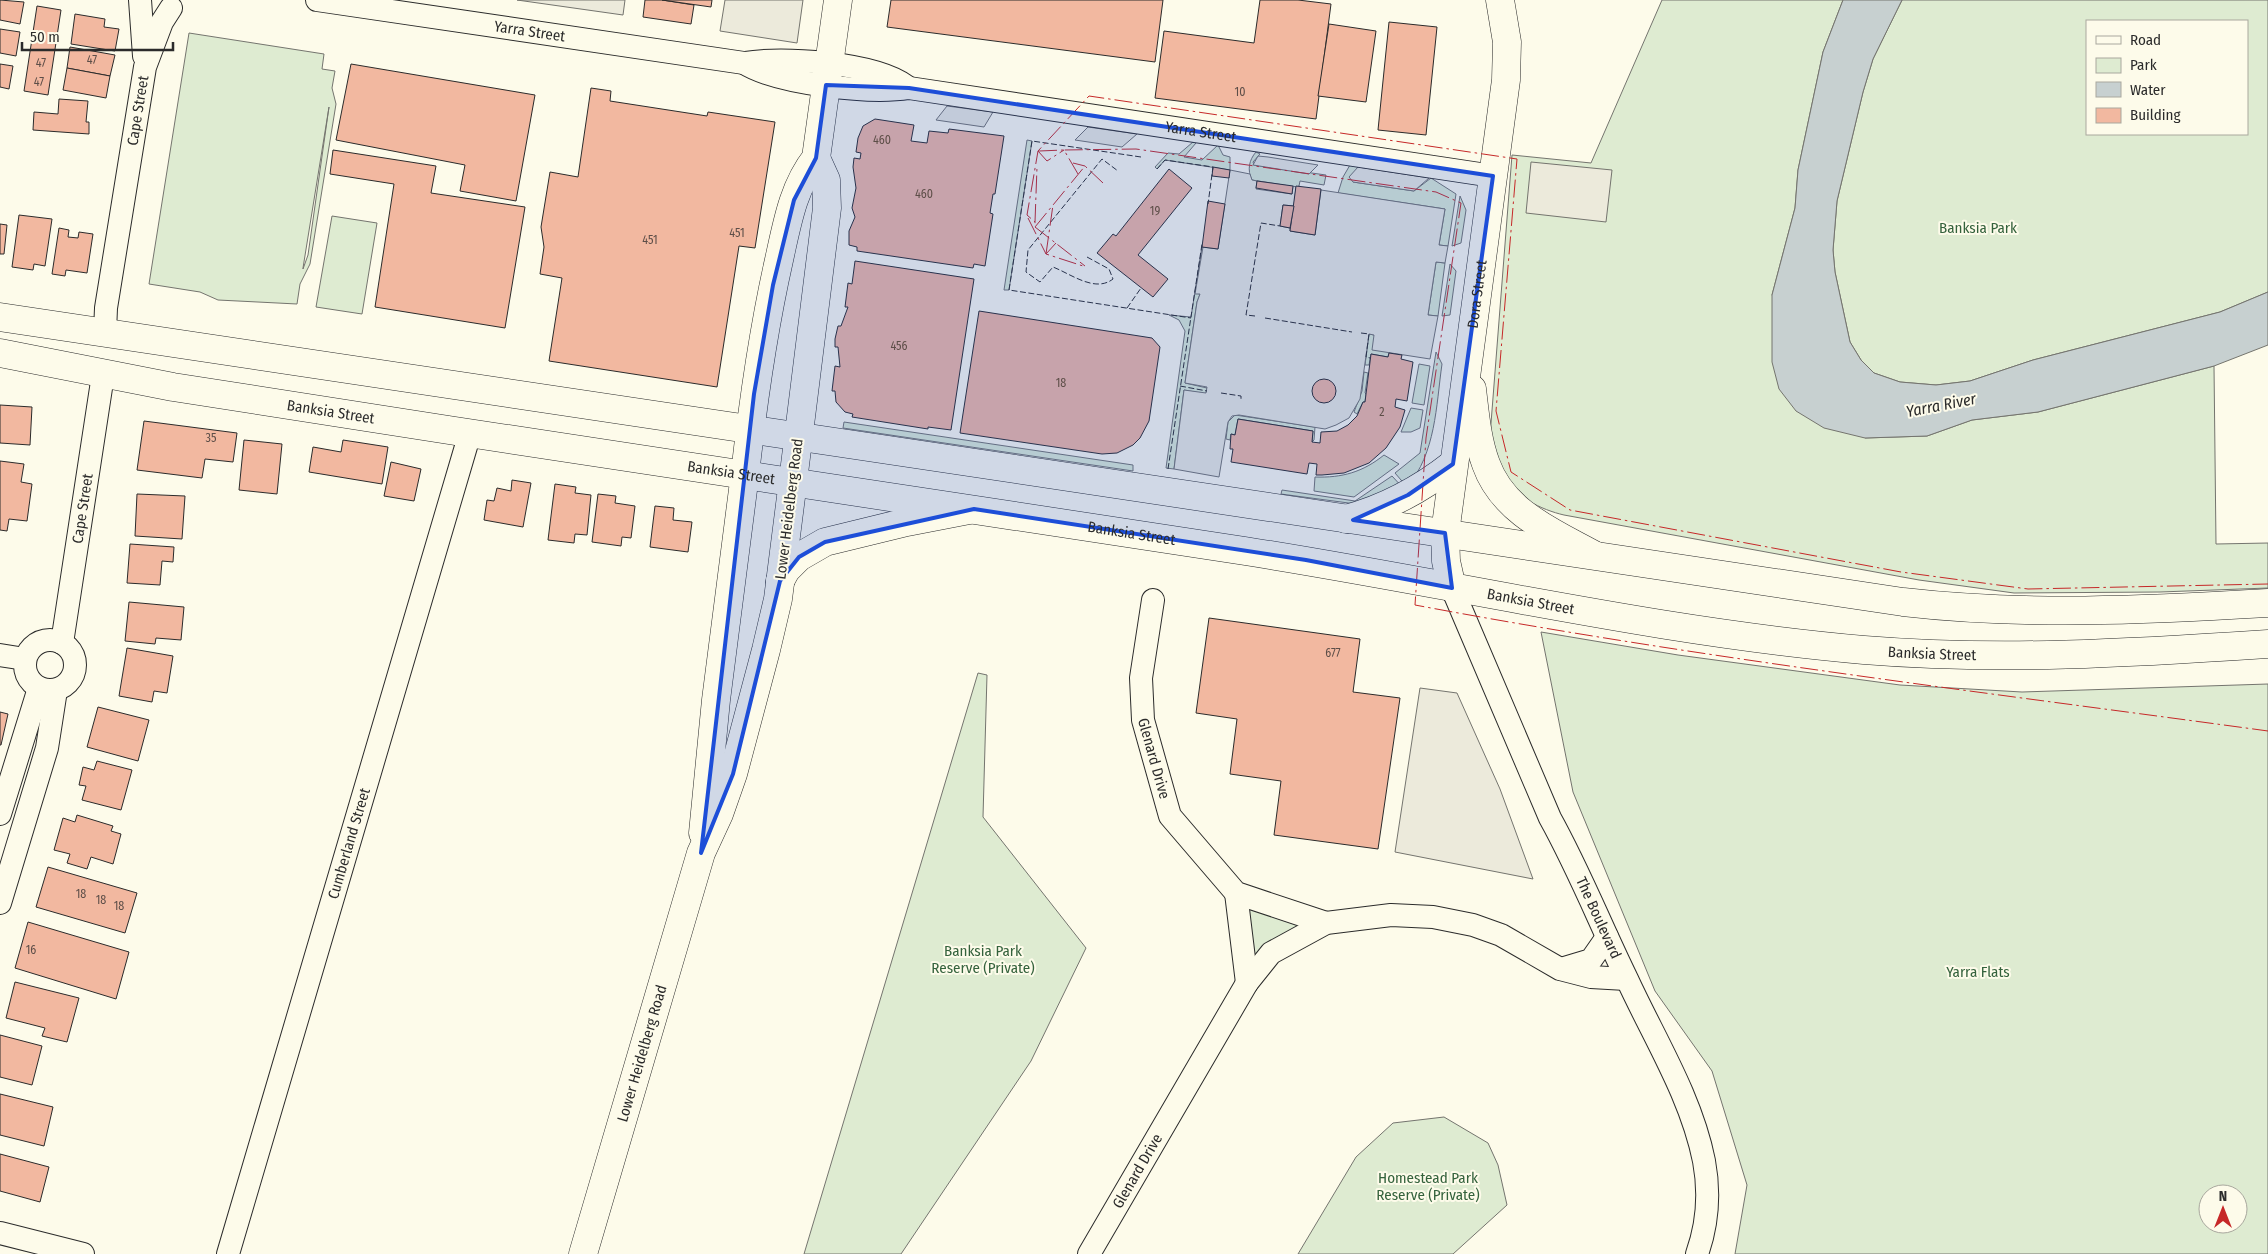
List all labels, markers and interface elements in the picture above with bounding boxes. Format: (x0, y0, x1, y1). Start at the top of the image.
street label: Yarra Street (493, 17, 566, 46)
scale bar (22, 20, 174, 52)
legend (2086, 20, 2248, 135)
text: 50 m (30, 28, 60, 46)
text: Road (2130, 31, 2161, 49)
house number: 47 (87, 53, 97, 67)
house number: 47 (36, 56, 46, 70)
text: Park (2130, 56, 2157, 74)
street label: Cape Street (123, 74, 152, 147)
house number: 47 (34, 75, 44, 89)
text: Water (2130, 81, 2166, 99)
house number: 10 (1235, 85, 1245, 99)
text: Building (2130, 106, 2181, 124)
street label: Yarra Street (1164, 118, 1238, 146)
house number: 460 (873, 133, 891, 147)
house number: 460 (915, 187, 933, 201)
house number: 19 (1150, 204, 1160, 218)
park label: Banksia Park (1939, 219, 2017, 237)
house number: 451 (729, 226, 745, 240)
house number: 451 (642, 233, 658, 247)
street label: Dora Street (1464, 259, 1491, 330)
house number: 456 (890, 339, 908, 353)
house number: 18 (1056, 376, 1066, 390)
water label: Yarra River (1904, 389, 1978, 421)
street label: Banksia Street (286, 396, 376, 427)
house number: 2 (1379, 405, 1385, 419)
house number: 35 (206, 431, 217, 445)
street label: Lower Heidelberg Road (771, 437, 807, 581)
street label: Banksia Street (686, 457, 776, 488)
street label: Cape Street (68, 472, 97, 545)
street label: Banksia Street (1087, 518, 1177, 549)
street label: Banksia Street (1486, 585, 1576, 618)
street label: Banksia Street (1887, 643, 1976, 664)
house number: 677 (1325, 646, 1341, 660)
street label: Glenard Drive (1134, 716, 1174, 801)
street label: Cumberland Street (324, 786, 374, 901)
street label: The Boulevard (1572, 874, 1625, 962)
house number: 18 (76, 887, 86, 901)
house number: 18 (96, 893, 106, 907)
house number: 18 (114, 899, 124, 913)
park label: Banksia Park Reserve (Private) (931, 942, 1035, 977)
house number: 16 (26, 943, 36, 957)
park label: Yarra Flats (1946, 963, 2010, 981)
street label: Lower Heidelberg Road (613, 983, 671, 1124)
street label: Glenard Drive (1109, 1131, 1166, 1212)
park label: Homestead Park Reserve (Private) (1376, 1169, 1480, 1204)
north arrow (2198, 1184, 2248, 1234)
text: N (2219, 1188, 2227, 1205)

